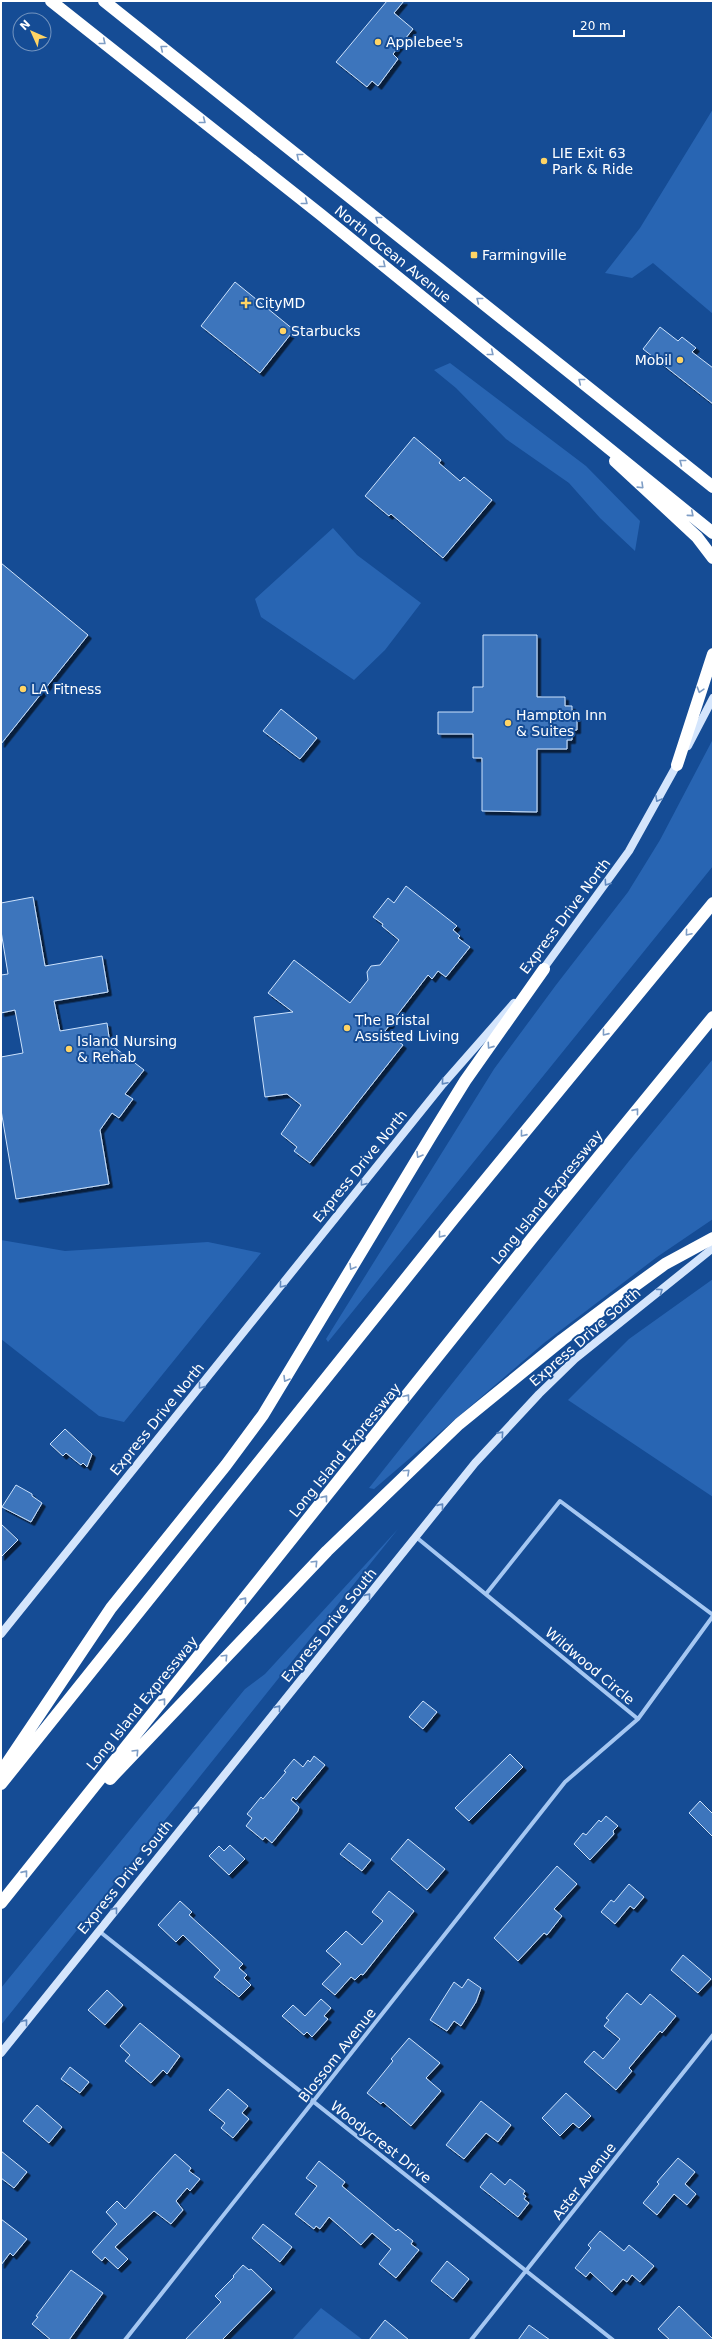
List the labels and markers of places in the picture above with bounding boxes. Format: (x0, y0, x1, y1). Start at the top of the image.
place label: Applebee's (386, 34, 463, 50)
marker: Applebee's (373, 37, 383, 47)
place label: LIE Exit 63 Park & Ride (552, 145, 633, 177)
marker: LIE Exit 63 Park & Ride (539, 156, 549, 166)
place label: Farmingville (482, 247, 567, 263)
marker: Farmingville (469, 250, 479, 260)
place label: CityMD (255, 295, 305, 311)
marker: CityMD (240, 297, 252, 309)
place label: Starbucks (291, 323, 361, 339)
marker: Starbucks (278, 326, 288, 336)
place label: Mobil (635, 352, 672, 368)
marker: Mobil (675, 355, 685, 365)
place label: LA Fitness (31, 681, 102, 697)
marker: LA Fitness (18, 684, 28, 694)
place label: Hampton Inn & Suites (516, 707, 607, 739)
marker: Hampton Inn & Suites (503, 718, 513, 728)
place label: The Bristal Assisted Living (354, 1012, 459, 1044)
marker: The Bristal Assisted Living (342, 1023, 352, 1033)
place label: Island Nursing & Rehab (77, 1033, 177, 1065)
marker: Island Nursing & Rehab (64, 1044, 74, 1054)

